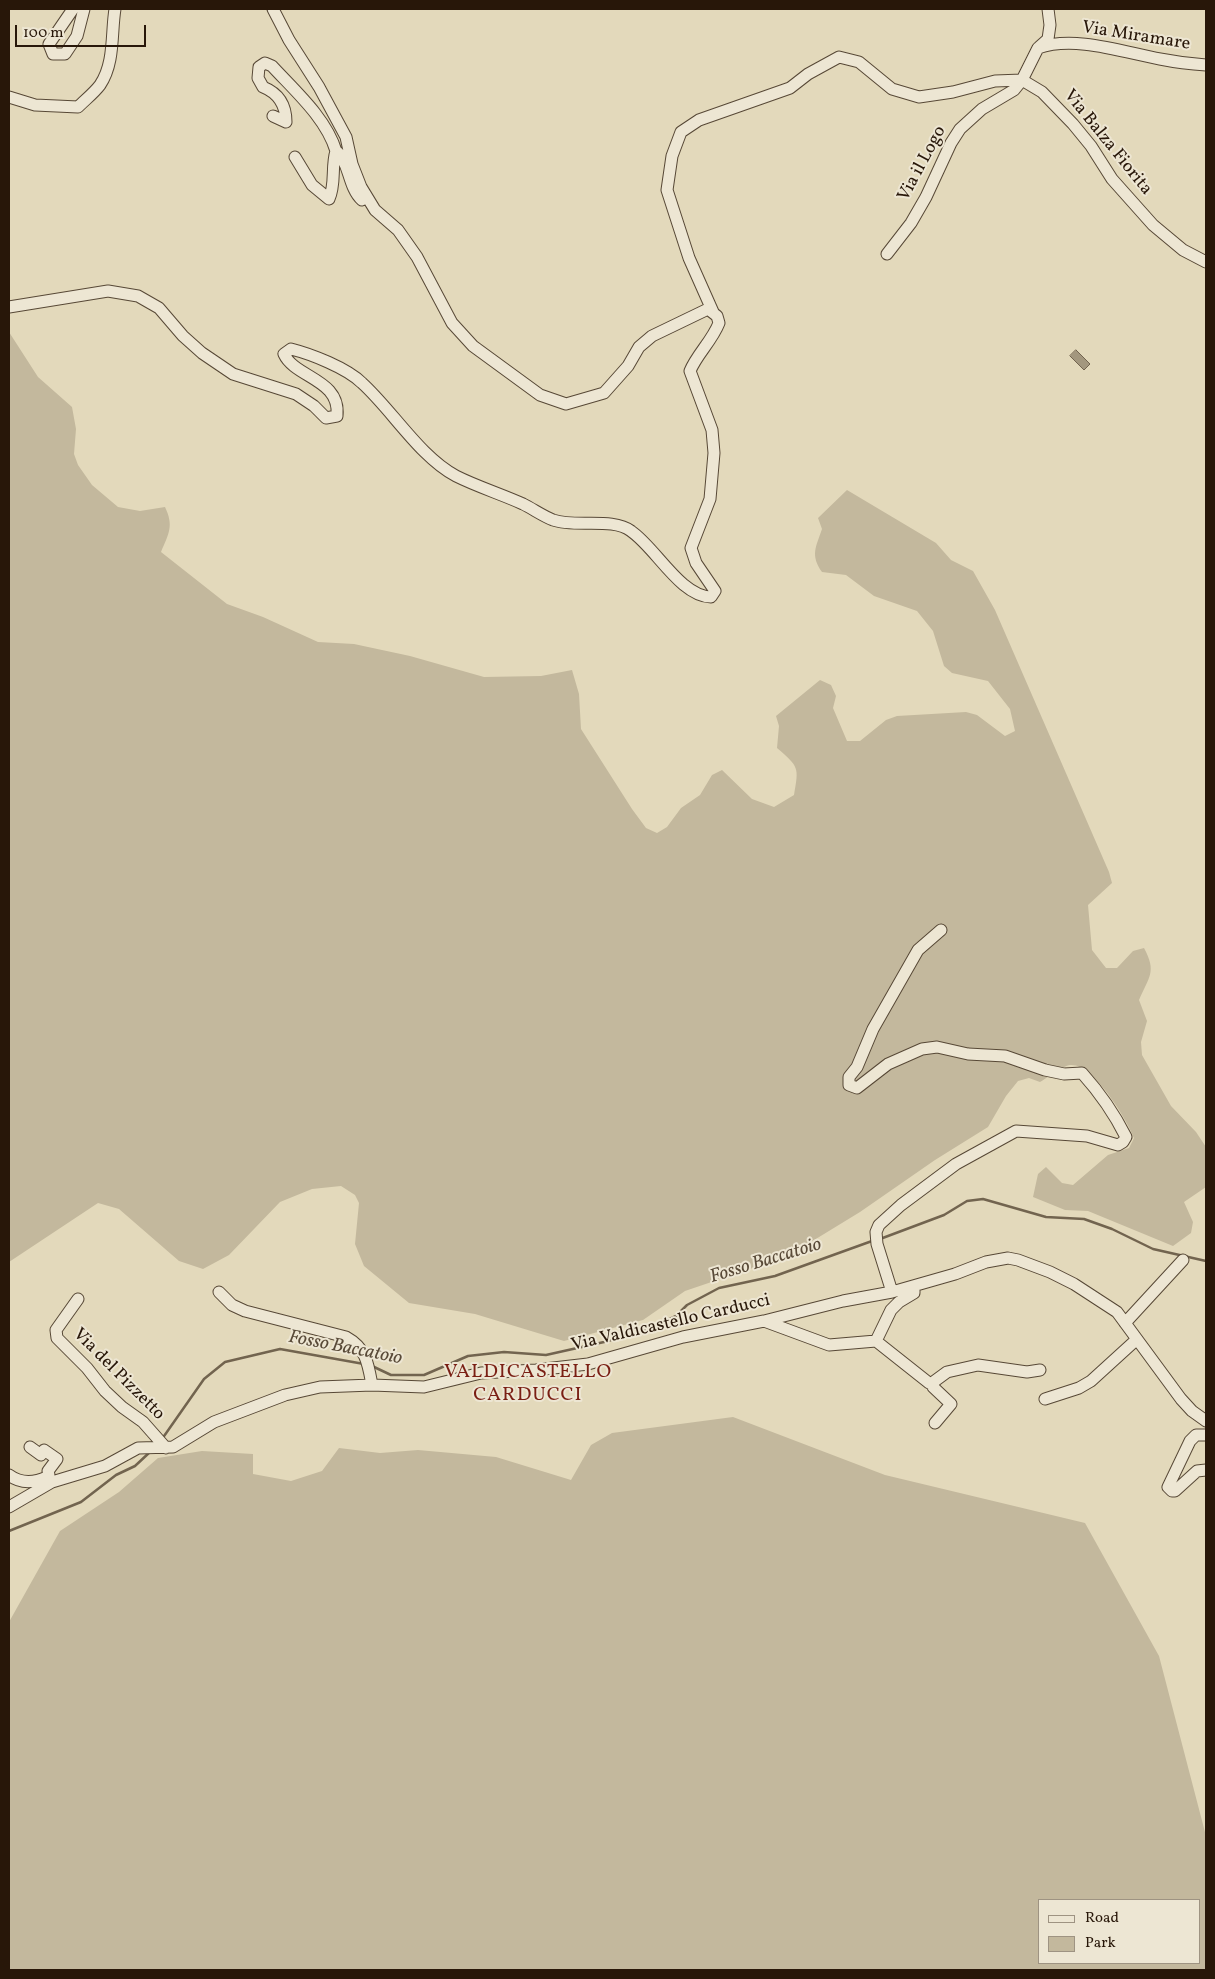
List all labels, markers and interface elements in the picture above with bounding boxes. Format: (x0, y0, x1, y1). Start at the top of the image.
scale bar (18, 15, 149, 47)
street label: Via Miramare (1080, 18, 1192, 56)
text: 100 m (23, 23, 63, 44)
street label: Via Balza Fiorita (1058, 86, 1156, 200)
street label: Via il Logo (894, 123, 952, 205)
water label: Fosso Baccatoio (707, 1234, 825, 1290)
street label: Via Valdicastello Carducci (569, 1291, 773, 1357)
street label: Via del Pizzetto (67, 1324, 169, 1426)
water label: Fosso Baccatoio (286, 1327, 404, 1371)
district label: VALDICASTELLO CARDUCCI (442, 1361, 614, 1408)
legend (1038, 1899, 1200, 1964)
text: Road (1085, 1908, 1119, 1929)
text: Park (1085, 1933, 1116, 1954)

